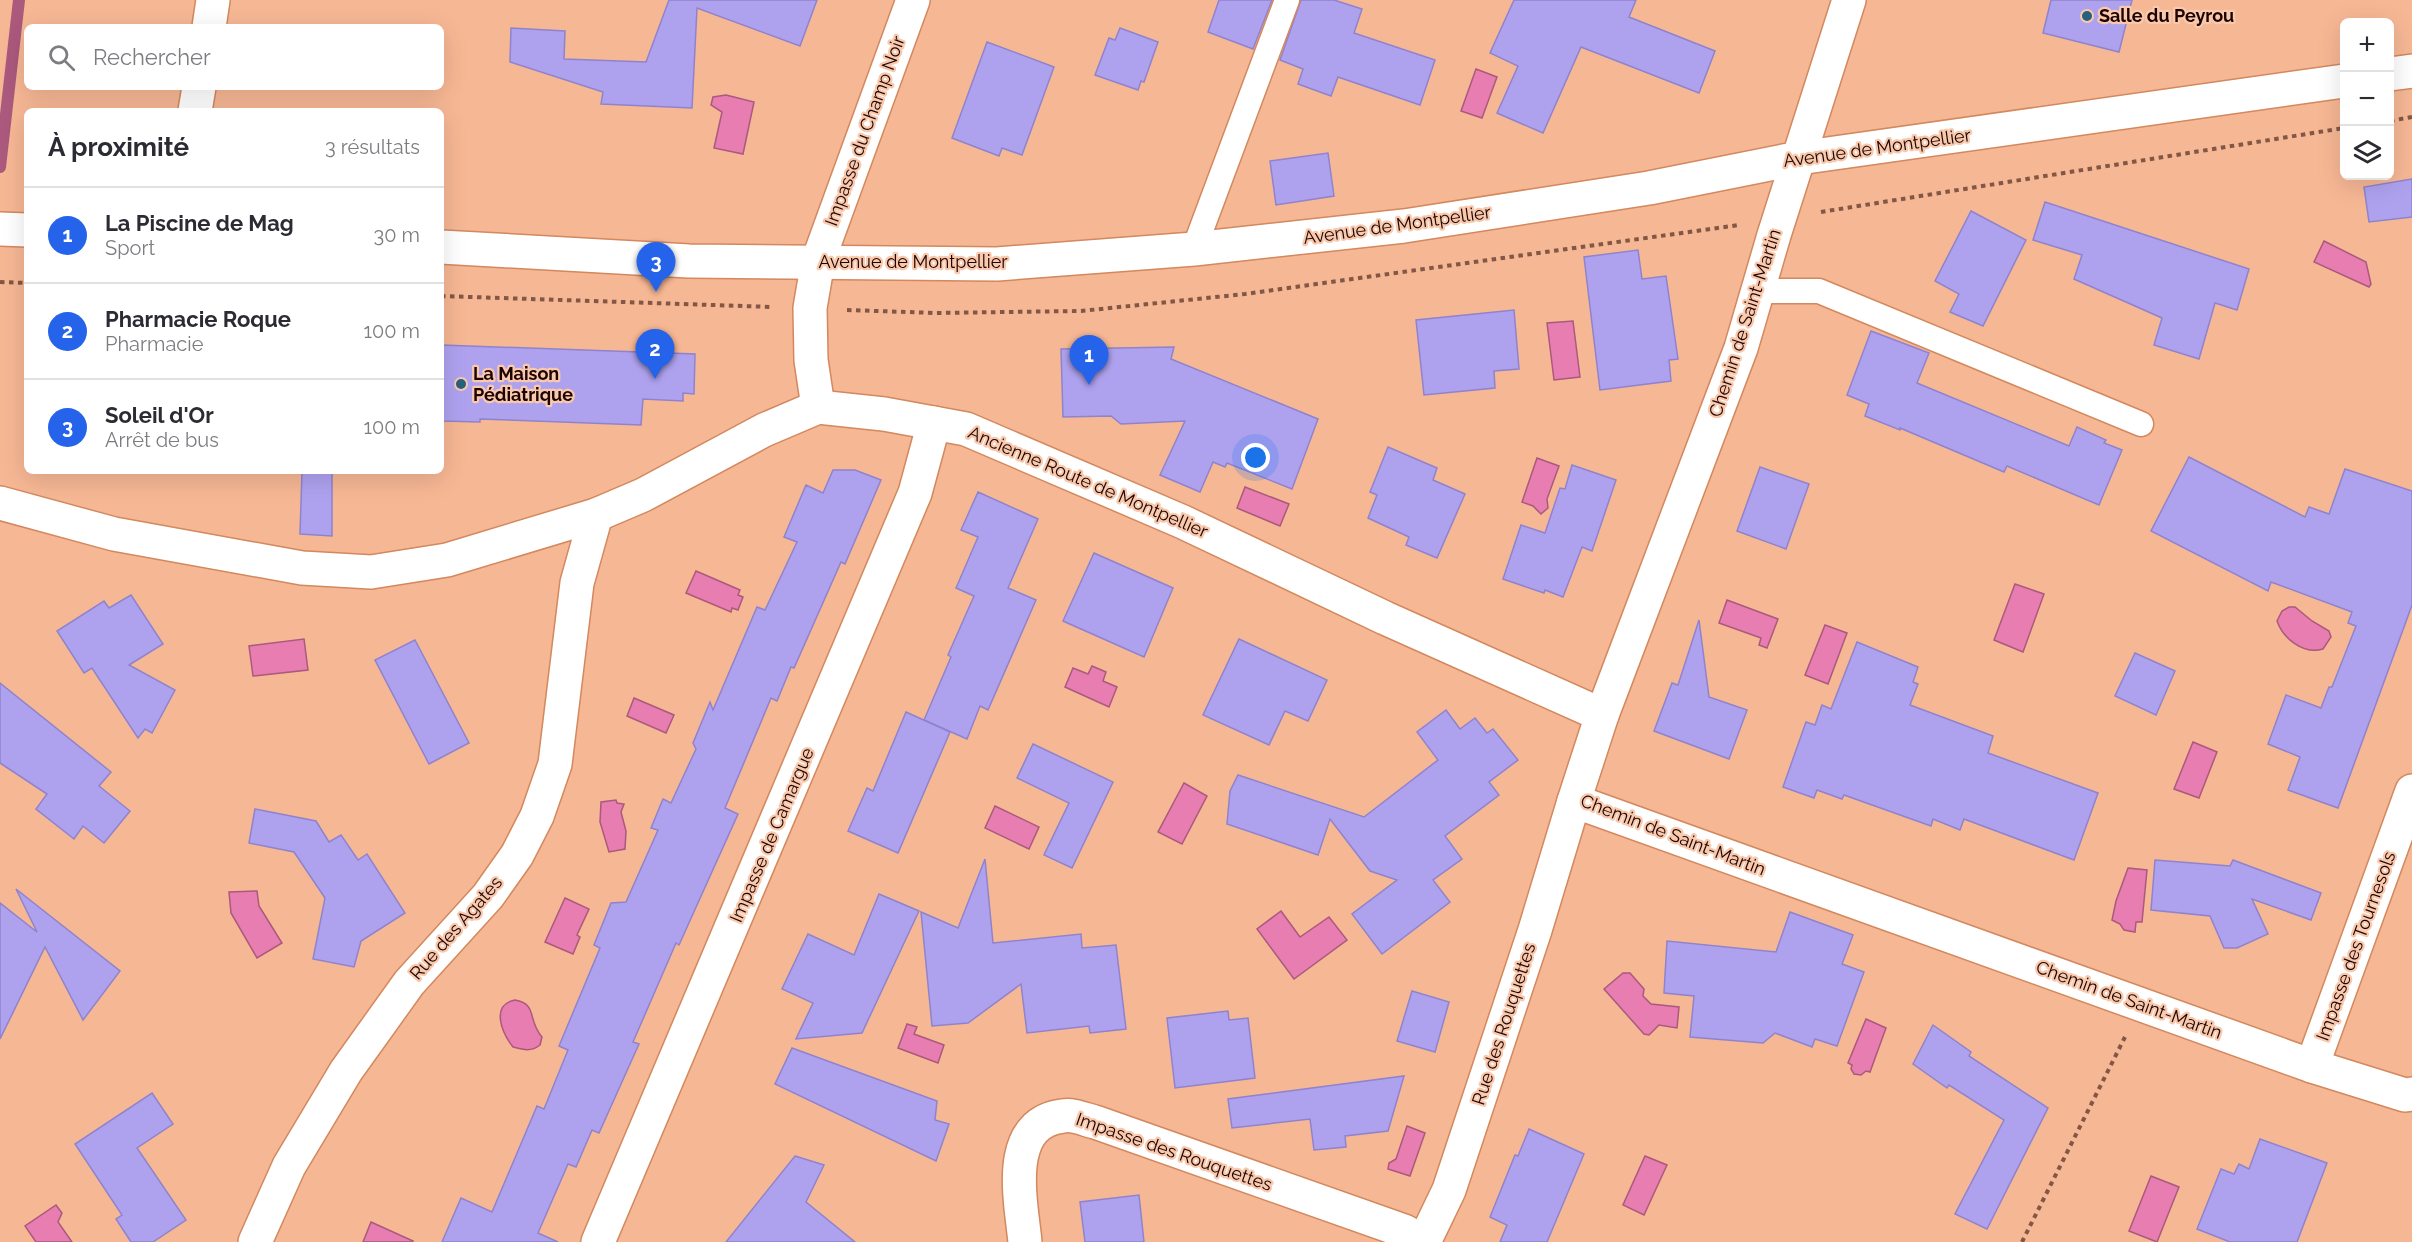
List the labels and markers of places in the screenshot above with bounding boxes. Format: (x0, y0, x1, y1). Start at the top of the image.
place label: Salle du Peyrou (2099, 5, 2234, 26)
marker: Salle du Peyrou (2080, 9, 2094, 23)
pin: 3 (636, 242, 676, 292)
pin: 2 (636, 330, 674, 379)
pin: 1 (1070, 336, 1108, 385)
place label: La Maison Pédiatrique (473, 363, 573, 405)
marker: La Maison Pédiatrique (454, 377, 468, 391)

